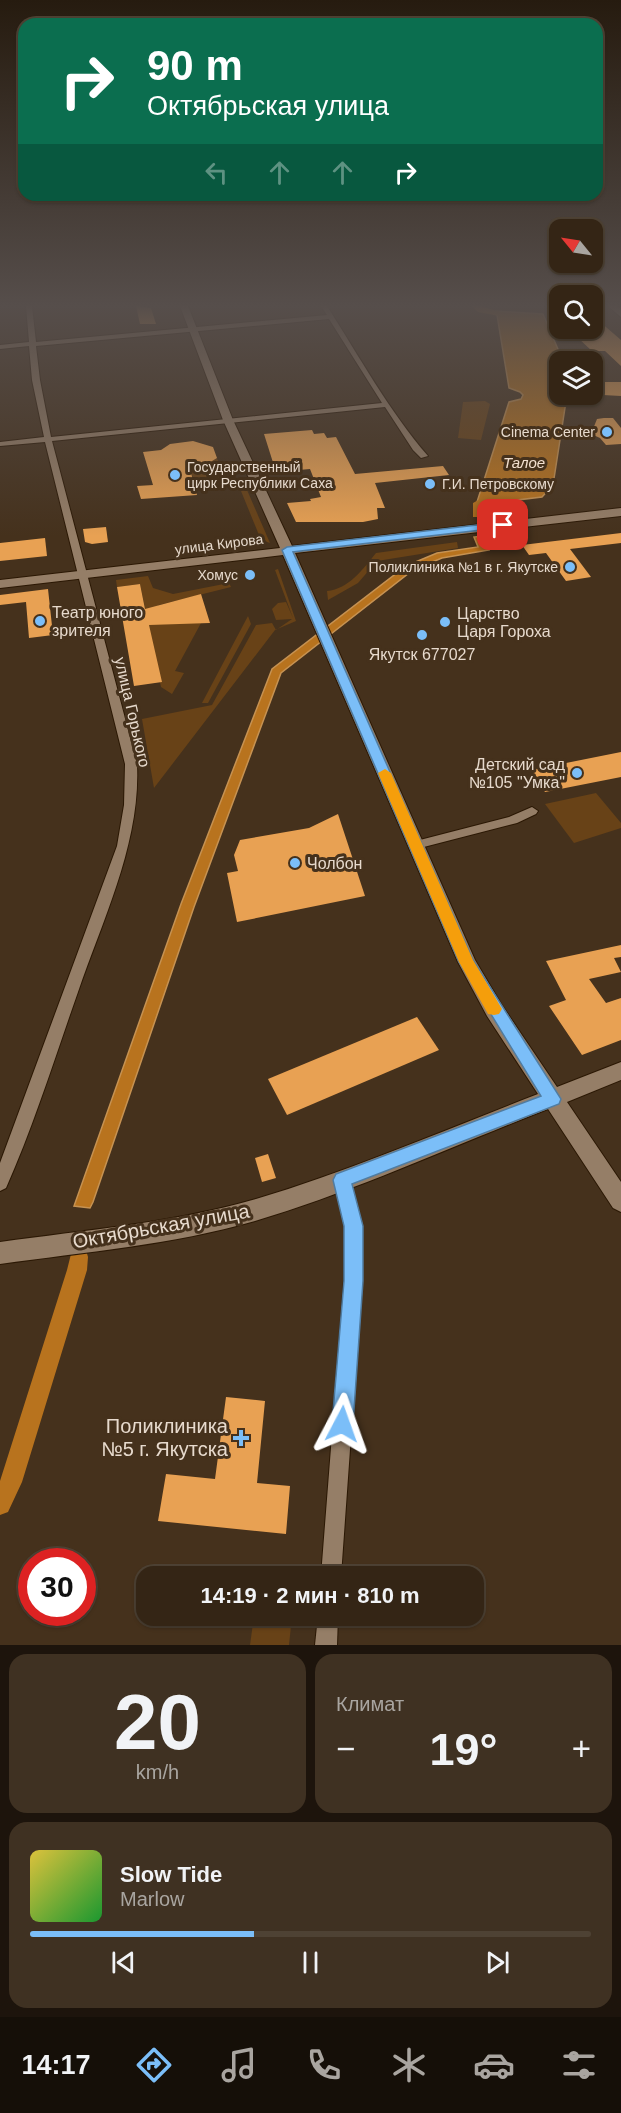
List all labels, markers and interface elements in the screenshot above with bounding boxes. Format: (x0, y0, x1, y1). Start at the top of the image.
icon: right (48, 42, 126, 120)
text: 90 m (147, 42, 243, 89)
text: Октябрьская улица (147, 91, 389, 121)
icon: left (200, 156, 233, 189)
icon: ahead (263, 156, 296, 189)
icon: ahead (326, 156, 359, 189)
icon: right (389, 156, 422, 189)
north arrow (549, 219, 603, 273)
map controls (549, 219, 603, 405)
button: search (549, 285, 603, 339)
button: layers (549, 351, 603, 405)
place label: Cinema Center (501, 424, 595, 440)
marker: Cinema Center (600, 425, 614, 439)
water label: Талое (503, 454, 545, 471)
place label: Государственный цирк Республики Саха (187, 459, 333, 491)
marker: Государственный цирк Республики Саха (168, 468, 182, 482)
place label: Г.И. Петровскому (442, 476, 554, 492)
marker: Г.И. Петровскому (423, 477, 437, 491)
pin (477, 499, 528, 550)
icon: arrive (486, 508, 519, 541)
street label: улица Кирова (174, 531, 264, 557)
place label: Поликлиника №1 в г. Якутске (369, 559, 558, 575)
marker: Поликлиника №1 в г. Якутске (563, 560, 577, 574)
place label: Хомус (197, 567, 238, 583)
marker: Хомус (243, 568, 257, 582)
place label: Театр юного зрителя (52, 604, 143, 639)
place label: Царство Царя Гороха (457, 605, 551, 640)
marker: Театр юного зрителя (33, 614, 47, 628)
marker: Царство Царя Гороха (438, 615, 452, 629)
marker: Якутск 677027 (415, 628, 429, 642)
place label: Якутск 677027 (369, 646, 475, 663)
street label: улица Горького (112, 655, 153, 769)
place label: Детский сад №105 "Умка" (469, 756, 566, 791)
marker: Детский сад №105 "Умка" (570, 766, 584, 780)
place label: Чолбон (307, 855, 362, 872)
marker: Чолбон (288, 856, 302, 870)
street label: Октябрьская улица (71, 1199, 252, 1252)
position arrow (310, 1392, 374, 1456)
place label: Поликлиника №5 г. Якутска (101, 1415, 229, 1460)
marker: Поликлиника №5 г. Якутска (232, 1429, 250, 1447)
speed limit sign: 30 (18, 1548, 96, 1626)
text: 14:19 · 2 мин · 810 m (200, 1583, 420, 1608)
text: 20 (114, 1678, 201, 1766)
text: Климат (336, 1693, 404, 1715)
text: 19° (429, 1724, 498, 1775)
text: − (336, 1730, 355, 1767)
text: + (572, 1730, 591, 1767)
text: km/h (136, 1761, 179, 1783)
text: Slow Tide (120, 1862, 222, 1887)
text: Marlow (120, 1888, 184, 1910)
icon: previous (107, 1946, 140, 1979)
icon: pause (294, 1946, 327, 1979)
icon: next (481, 1946, 514, 1979)
icon: directions (133, 2044, 175, 2086)
icon: music (218, 2044, 260, 2086)
icon: phone (303, 2044, 345, 2086)
icon: climate (388, 2044, 430, 2086)
icon: car (473, 2044, 515, 2086)
icon: filters (558, 2044, 600, 2086)
text: 14:17 (21, 2050, 90, 2080)

